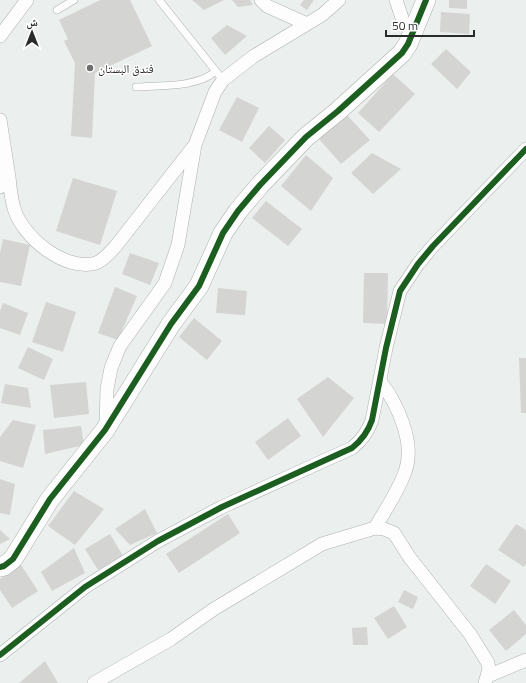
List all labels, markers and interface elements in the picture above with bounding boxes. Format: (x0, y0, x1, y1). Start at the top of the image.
north arrow (12, 12, 52, 52)
scale bar (386, 12, 474, 38)
text: ش (26, 14, 38, 30)
text: 50 m (392, 16, 418, 35)
place label: فندق البستان (98, 59, 154, 78)
marker: فندق البستان (85, 63, 95, 73)

